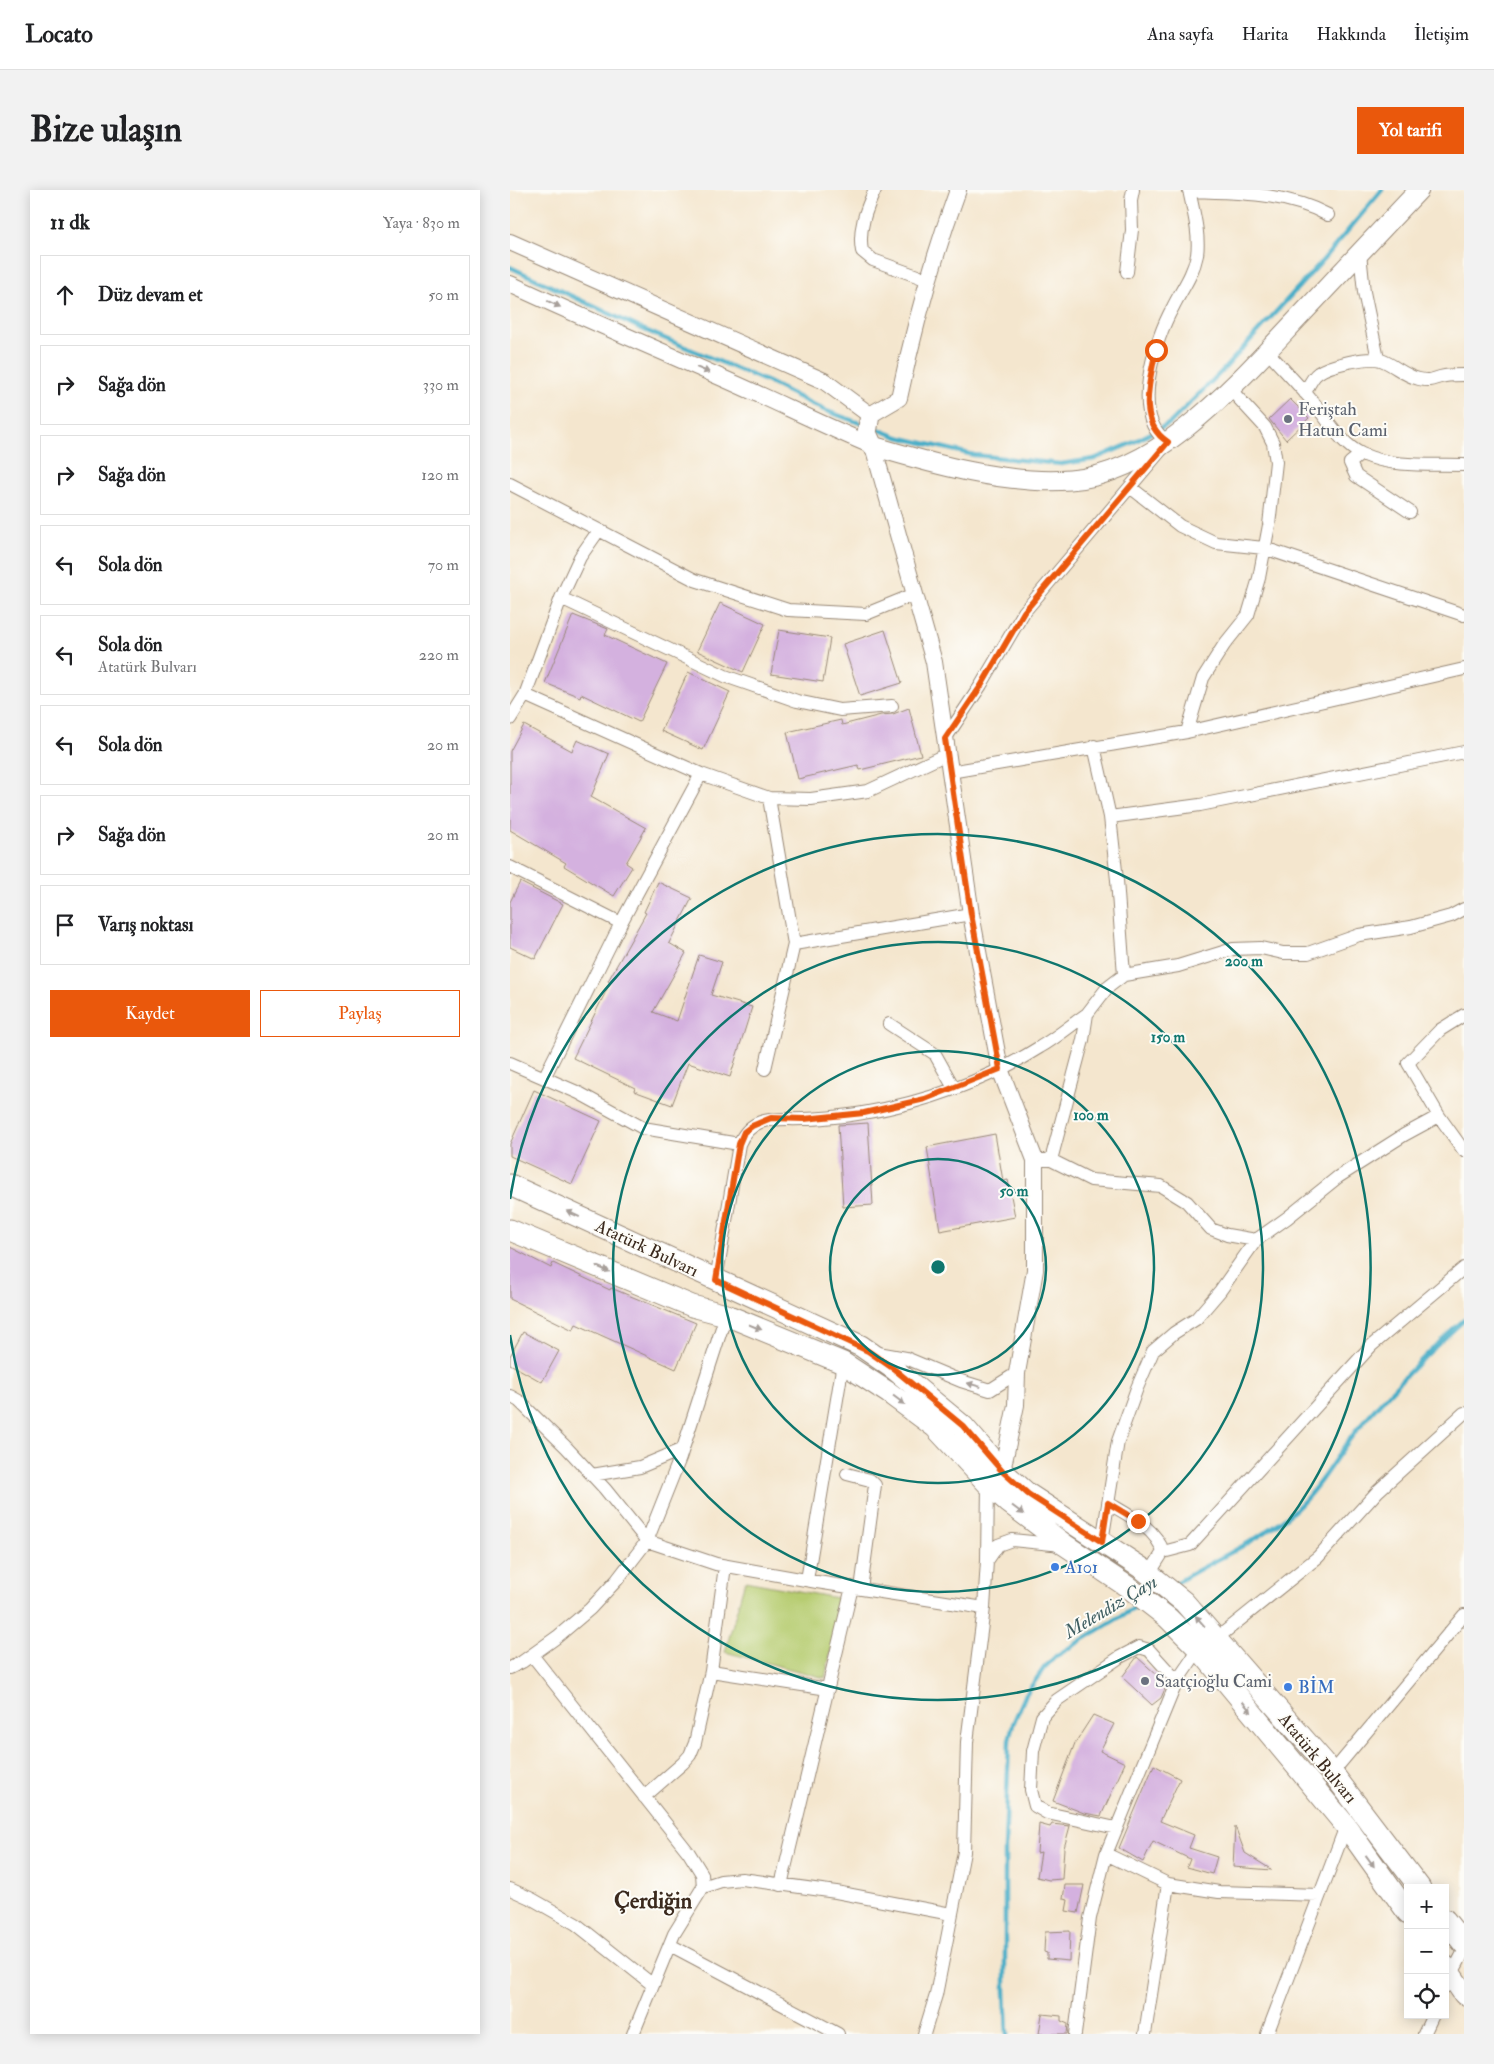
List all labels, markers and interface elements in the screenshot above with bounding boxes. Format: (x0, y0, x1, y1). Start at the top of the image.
text: Locato (25, 19, 93, 50)
text: Ana sayfa (1147, 23, 1214, 46)
text: Harita (1242, 23, 1289, 46)
text: Hakkında (1317, 23, 1386, 46)
text: İletişim (1414, 23, 1469, 46)
button: Yol tarifi (1357, 107, 1464, 154)
text: Bize ulaşın (30, 108, 182, 152)
text: 11 dk (50, 209, 90, 236)
text: Yaya · 830 m (383, 213, 460, 233)
icon: ahead (51, 281, 79, 309)
text: Düz devam et (98, 283, 203, 307)
text: 50 m (428, 285, 459, 305)
one-way arrow (547, 301, 561, 309)
route start (1145, 339, 1168, 362)
one-way arrow (696, 366, 710, 374)
icon: right (51, 371, 79, 399)
text: Sağa dön (98, 373, 166, 397)
text: 330 m (423, 375, 459, 395)
place label: Feriştah Hatun Cami (1298, 398, 1388, 442)
marker: Feriştah Hatun Cami (1282, 413, 1294, 425)
icon: right (51, 461, 79, 489)
text: Sağa dön (98, 463, 166, 487)
text: 120 m (421, 465, 459, 485)
icon: left (51, 551, 79, 579)
text: Sola dön (98, 553, 163, 577)
text: 70 m (428, 555, 459, 575)
text: Sola dön (98, 633, 163, 657)
icon: left (51, 641, 79, 669)
text: 220 m (419, 645, 459, 665)
text: Atatürk Bulvarı (98, 657, 197, 677)
icon: left (51, 731, 79, 759)
text: Sola dön (98, 733, 163, 757)
text: 20 m (427, 735, 459, 755)
icon: right (51, 821, 79, 849)
text: Sağa dön (98, 823, 166, 847)
text: 20 m (427, 825, 459, 845)
icon: arrive (51, 911, 79, 939)
text: Varış noktası (98, 913, 194, 937)
text: 200 m (1225, 952, 1263, 971)
button: Kaydet (50, 990, 250, 1037)
button: Paylaş (260, 990, 460, 1037)
text: 150 m (1151, 1028, 1185, 1047)
text: 100 m (1073, 1106, 1109, 1125)
text: 50 m (1000, 1182, 1029, 1201)
one-way arrow (566, 1209, 580, 1217)
street label: Atatürk Bulvarı (591, 1214, 702, 1282)
centre of rings (929, 1258, 947, 1276)
one-way arrow (596, 1265, 610, 1273)
one-way arrow (748, 1323, 763, 1331)
one-way arrow (966, 1381, 981, 1389)
one-way arrow (892, 1395, 906, 1405)
one-way arrow (1011, 1505, 1025, 1515)
route end (1127, 1510, 1150, 1533)
place label: A101 (1064, 1556, 1098, 1579)
marker: A101 (1049, 1561, 1061, 1573)
water label: Melendiz Çayı (1059, 1570, 1161, 1645)
one-way arrow (1195, 1614, 1206, 1627)
place label: Saatçioğlu Cami (1155, 1670, 1272, 1693)
marker: Saatçioğlu Cami (1139, 1675, 1151, 1687)
place label: BİM (1298, 1676, 1334, 1699)
marker: BİM (1282, 1681, 1294, 1693)
one-way arrow (1241, 1700, 1252, 1713)
street label: Atatürk Bulvarı (1272, 1708, 1362, 1808)
one-way arrow (1365, 1854, 1375, 1868)
map controls (1404, 1884, 1449, 2019)
button: + (1404, 1884, 1449, 1929)
district label: Çerdiğin (614, 1887, 693, 1916)
button: − (1404, 1929, 1449, 1974)
button: locate (1404, 1974, 1449, 2019)

